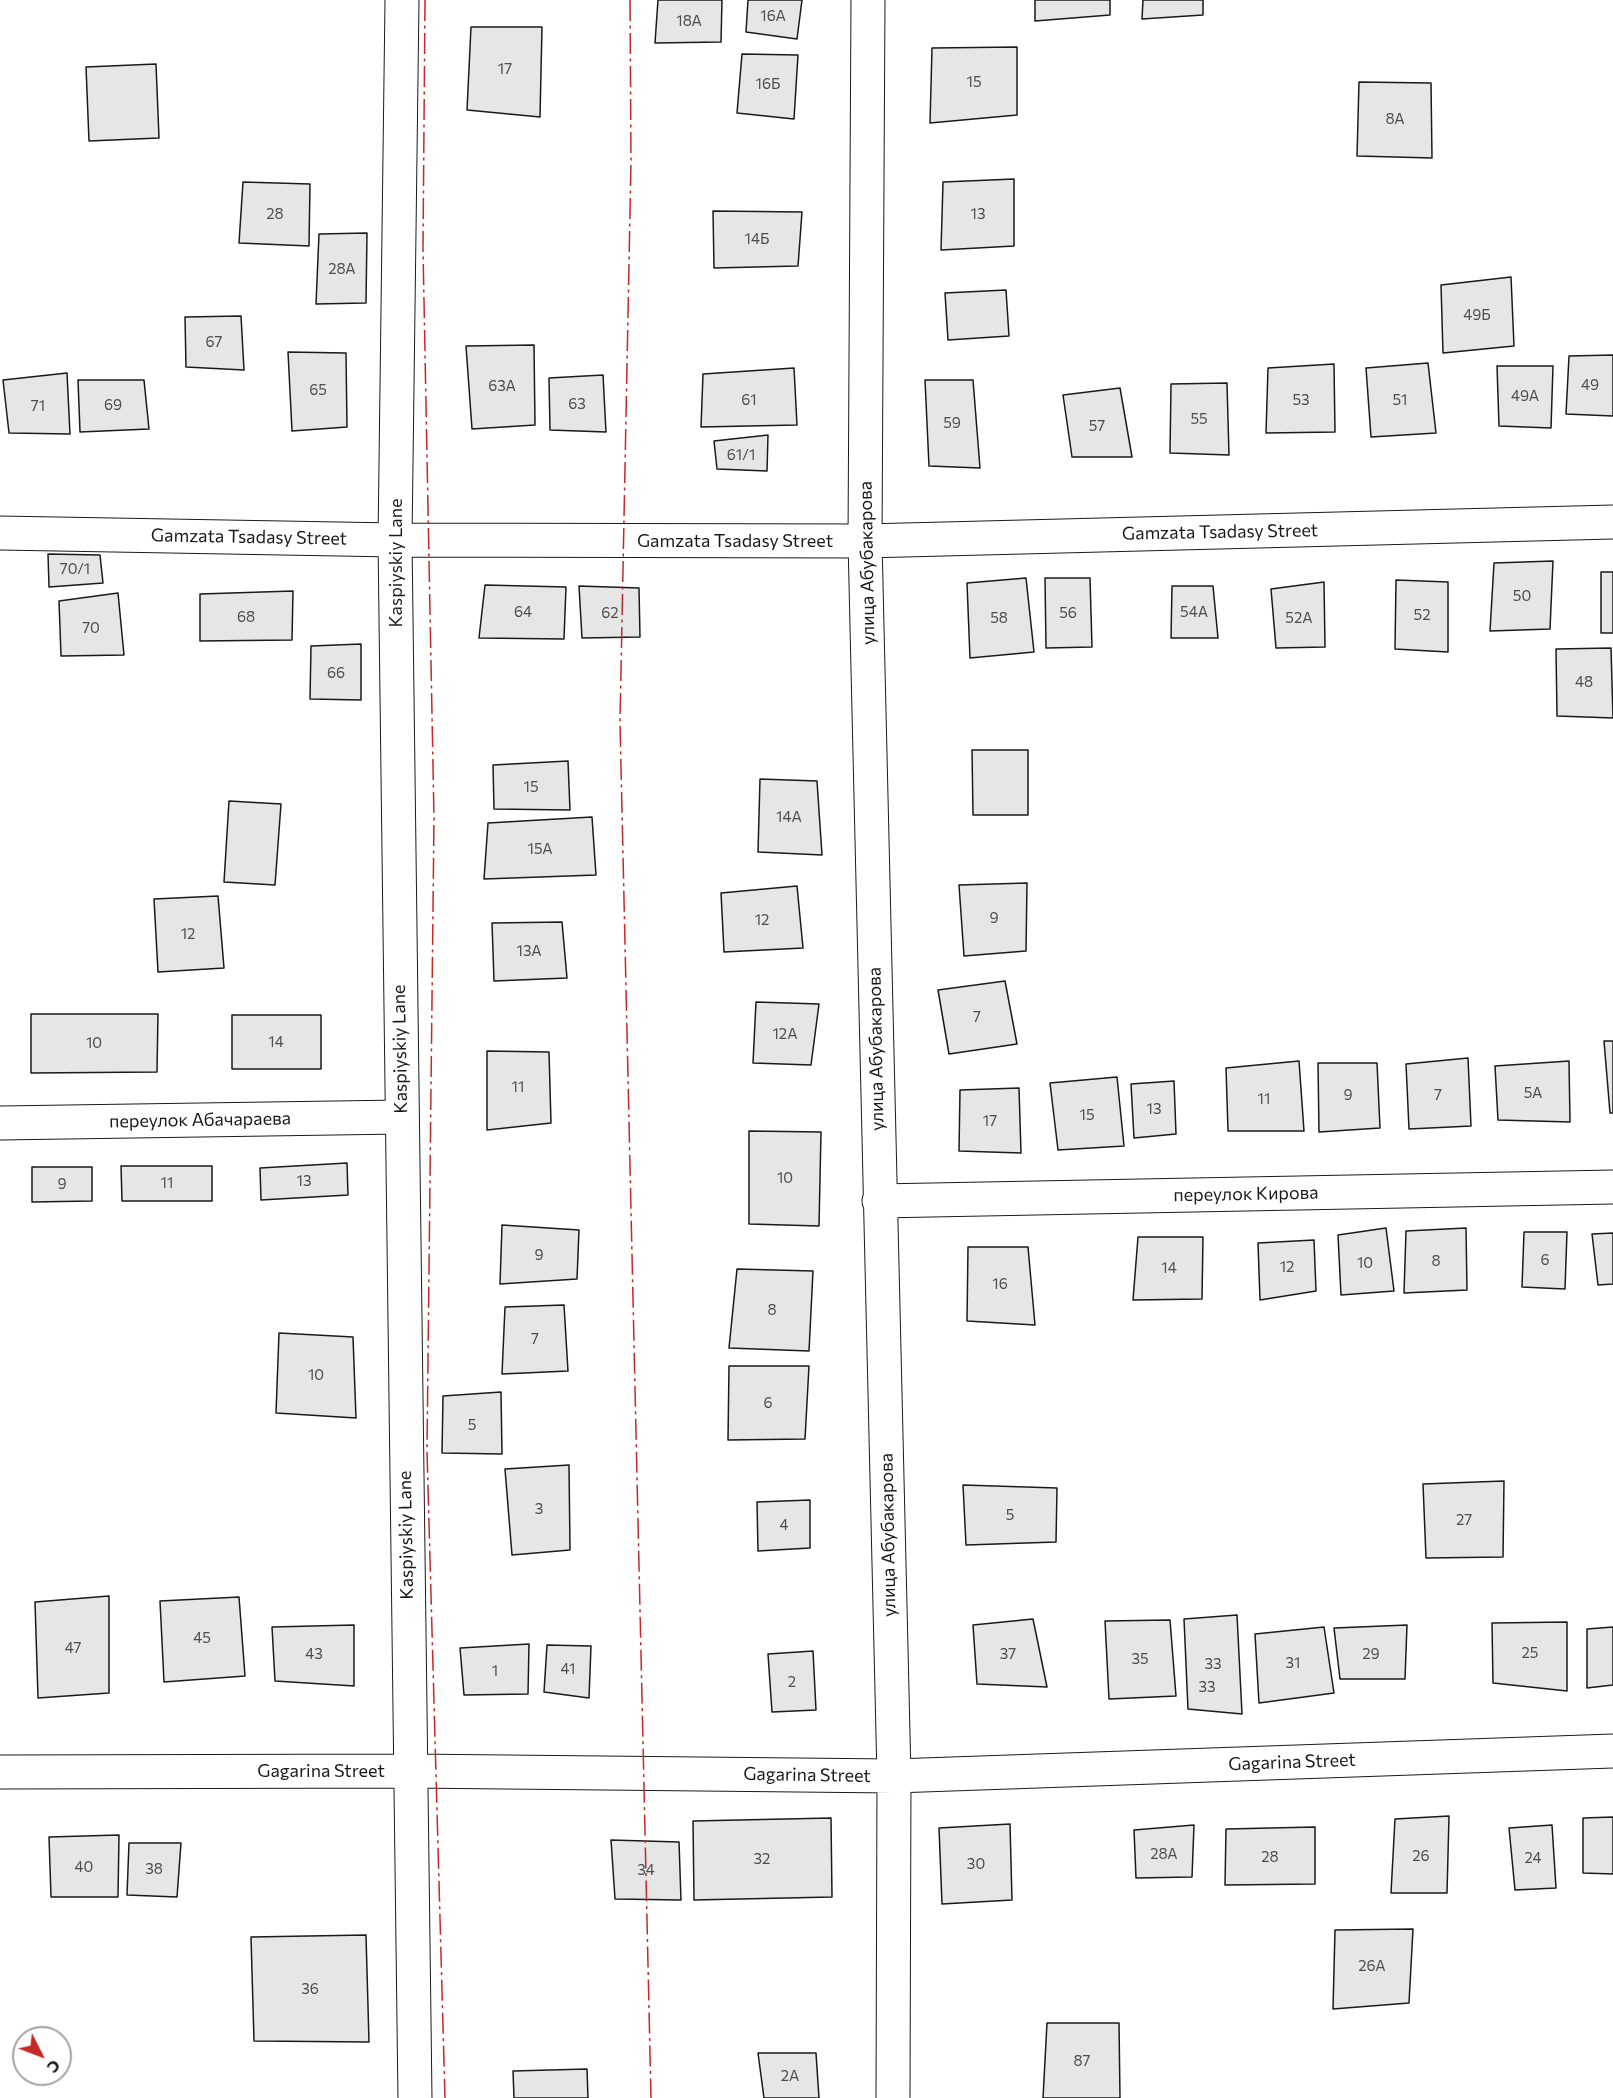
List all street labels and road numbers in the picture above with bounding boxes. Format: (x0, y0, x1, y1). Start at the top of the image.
street label: улица Абубакарова (855, 481, 879, 645)
street label: Kaspiyskiy Lane (385, 498, 407, 628)
street label: Gamzata Tsadasy Street (1122, 519, 1318, 545)
street label: Gamzata Tsadasy Street (151, 524, 347, 550)
street label: Gamzata Tsadasy Street (637, 530, 833, 552)
street label: улица Абубакарова (864, 967, 888, 1131)
street label: Kaspiyskiy Lane (388, 984, 412, 1114)
street label: переулок Абачараева (109, 1108, 291, 1132)
street label: переулок Кирова (1173, 1182, 1319, 1206)
street label: улица Абубакарова (876, 1453, 900, 1617)
street label: Kaspiyskiy Lane (394, 1470, 418, 1600)
street label: Gagarina Street (1228, 1749, 1356, 1775)
street label: Gagarina Street (257, 1760, 385, 1782)
street label: Gagarina Street (743, 1763, 871, 1787)

